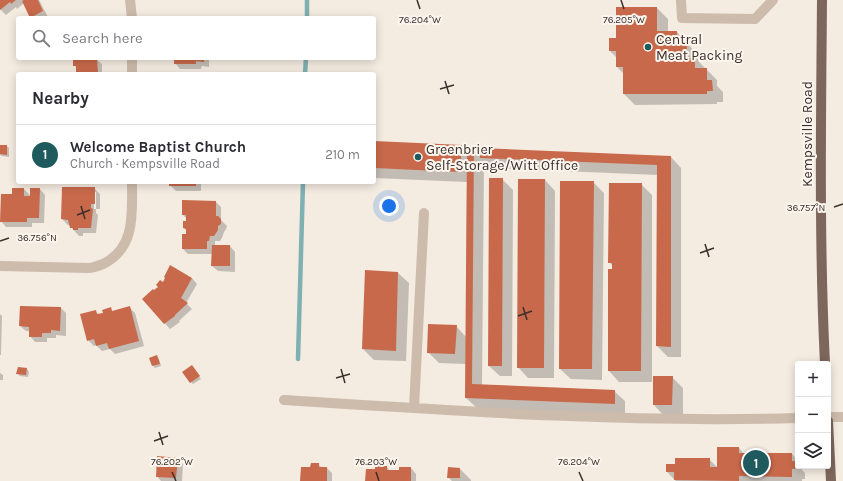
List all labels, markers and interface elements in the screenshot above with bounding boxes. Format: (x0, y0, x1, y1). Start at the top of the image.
text: 76.204°W (399, 14, 441, 26)
text: 76.205°W (603, 14, 645, 26)
search box (16, 16, 376, 60)
icon: search (30, 27, 52, 49)
text: Search here (62, 29, 143, 47)
place label: Central Meat Packing (656, 31, 743, 64)
marker: Central Meat Packing (643, 42, 653, 52)
street label: Kempsville Road (799, 81, 816, 187)
text: Nearby (32, 88, 89, 108)
text: Welcome Baptist Church (70, 138, 246, 156)
place label: Greenbrier Self-Storage/Witt Office (426, 141, 578, 174)
text: 1 (43, 147, 47, 162)
text: 210 m (325, 147, 360, 162)
marker: Greenbrier Self-Storage/Witt Office (413, 152, 423, 162)
text: Church · Kempsville Road (70, 156, 220, 171)
your location (379, 196, 399, 216)
text: 36.757°N (787, 202, 825, 214)
text: 36.756°N (17, 232, 57, 244)
map controls (795, 361, 831, 469)
button: + (795, 361, 831, 397)
button: − (795, 397, 831, 433)
button: layers (795, 433, 831, 469)
pin: 1 (743, 448, 769, 478)
text: 76.202°W (151, 456, 193, 468)
text: 76.203°W (355, 456, 397, 468)
text: 76.204°W (558, 456, 600, 468)

